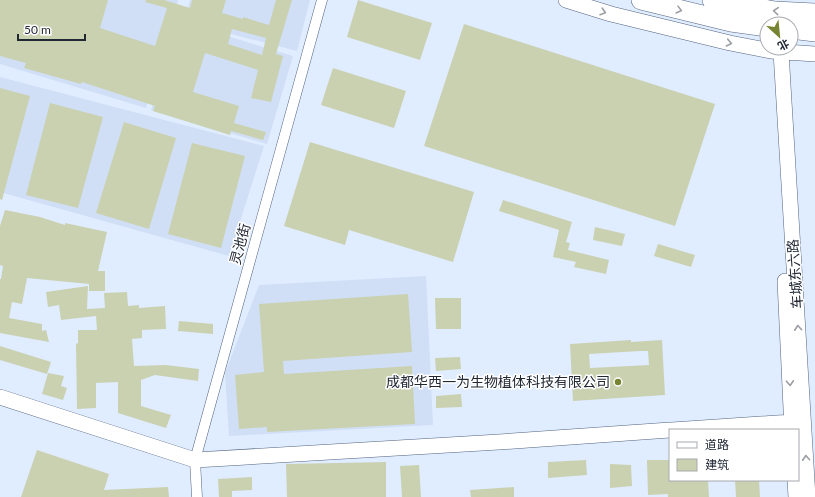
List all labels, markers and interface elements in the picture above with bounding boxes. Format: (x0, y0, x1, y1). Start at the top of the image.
one-way arrow (676, 5, 682, 13)
one-way arrow (599, 7, 606, 16)
one-way arrow (773, 7, 779, 16)
scale bar (18, 16, 85, 42)
north arrow (759, 16, 799, 56)
text: 50 m (24, 22, 51, 37)
text: 北 (776, 37, 792, 54)
one-way arrow (726, 38, 732, 46)
street label: 灵池街 (226, 221, 253, 266)
street label: 车城东六路 (784, 239, 805, 310)
one-way arrow (793, 325, 802, 331)
place label: 成都华西一为生物植体科技有限公司 (386, 373, 610, 390)
marker: 成都华西一为生物植体科技有限公司 (613, 377, 623, 387)
one-way arrow (785, 380, 794, 386)
legend (669, 429, 799, 481)
text: 道路 (705, 437, 729, 452)
one-way arrow (801, 455, 810, 461)
text: 建筑 (705, 457, 729, 472)

